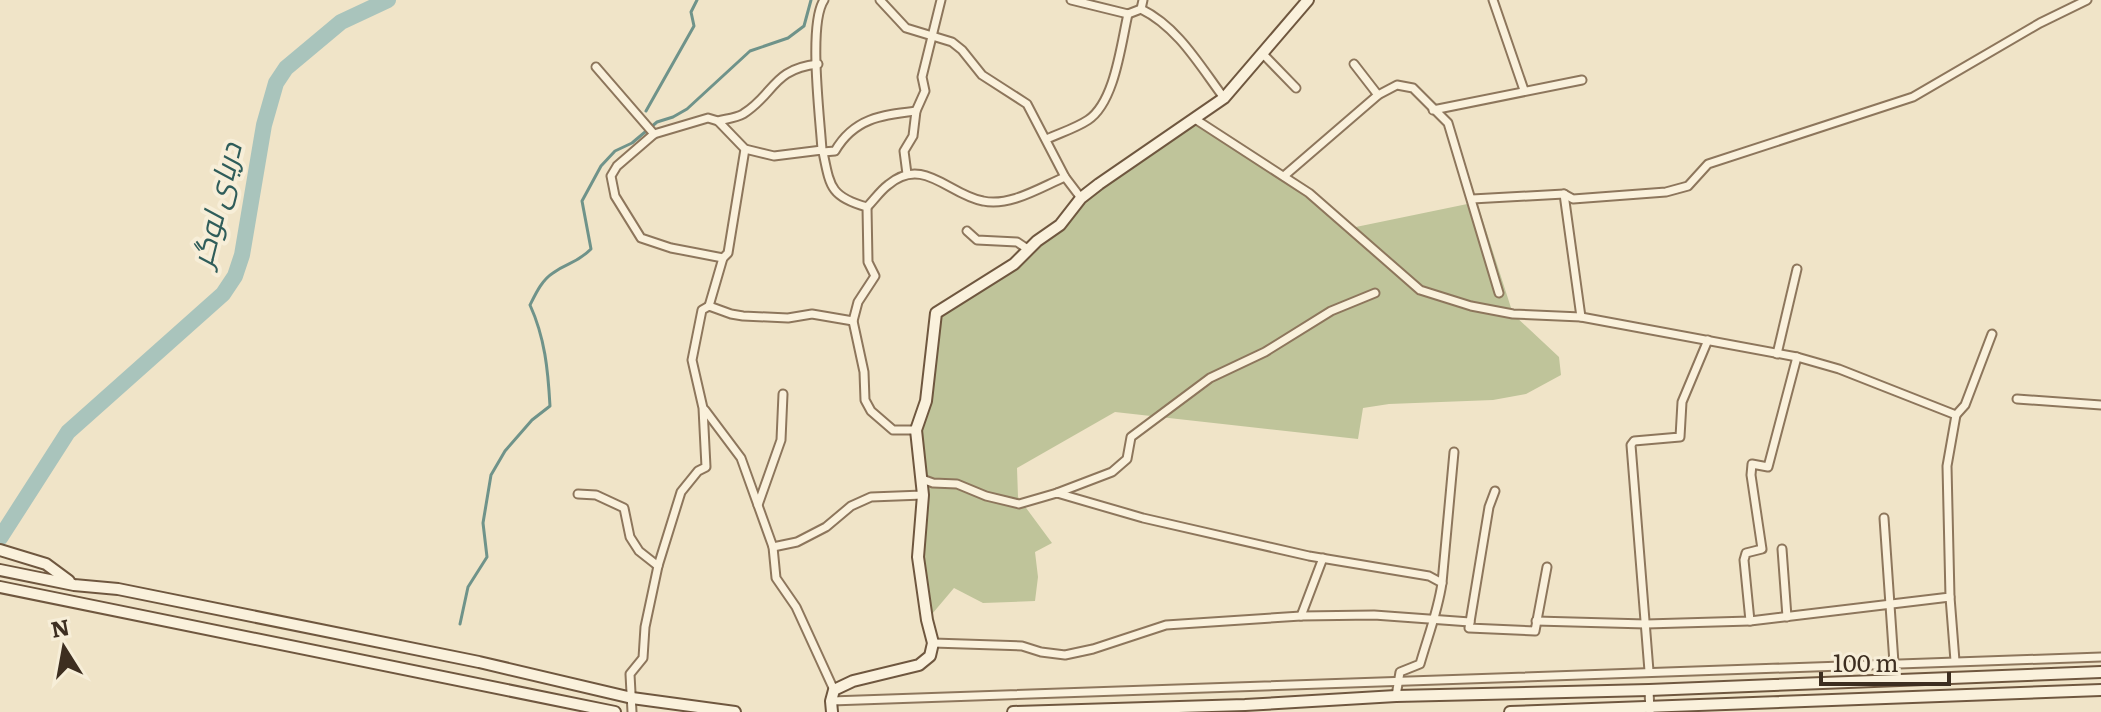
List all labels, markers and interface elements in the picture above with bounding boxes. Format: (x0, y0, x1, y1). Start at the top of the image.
water label: دریای لوگر (176, 136, 251, 275)
north arrow (24, 608, 104, 688)
text: N (48, 609, 72, 645)
scale bar (1821, 636, 1949, 686)
text: 100 m (1833, 644, 1899, 679)

